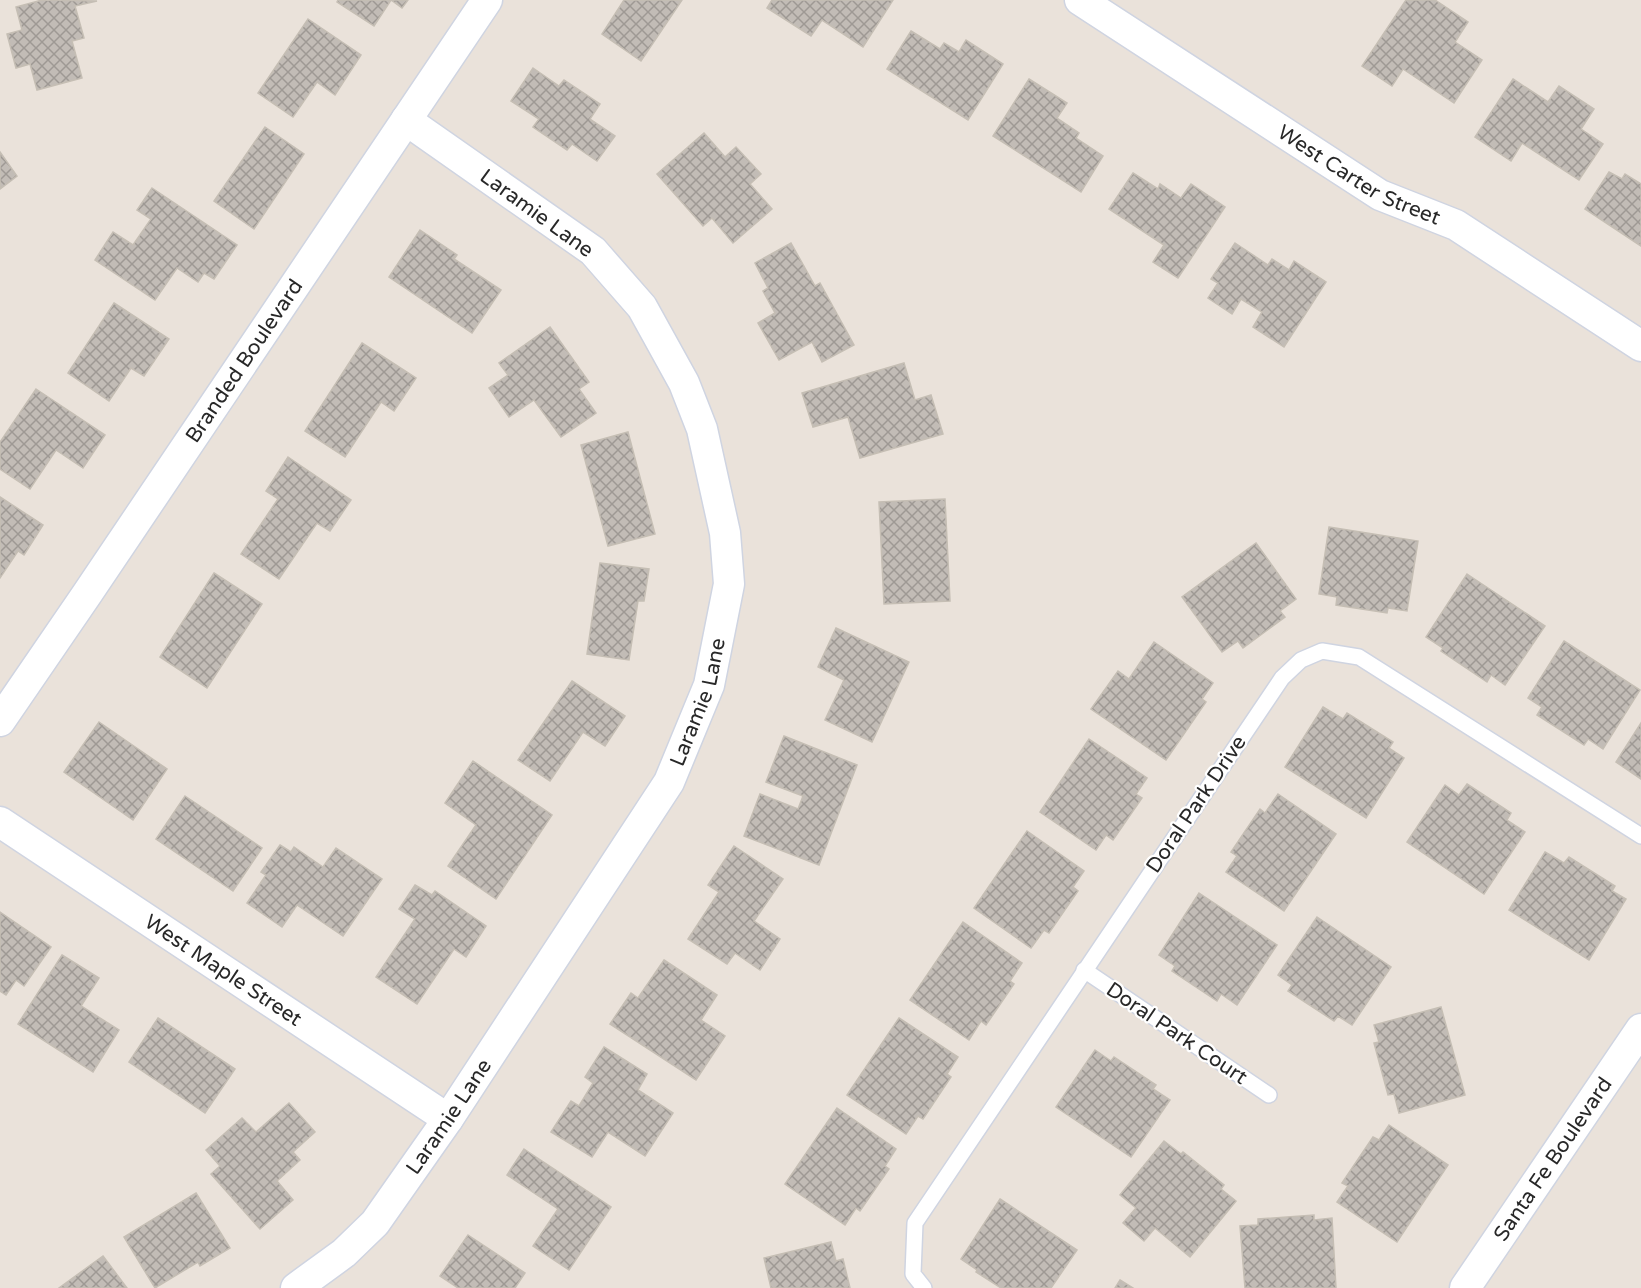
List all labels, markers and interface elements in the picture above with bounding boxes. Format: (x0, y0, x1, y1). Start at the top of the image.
street label: West Carter Street (1273, 120, 1444, 231)
street label: Laramie Lane (475, 164, 598, 263)
street label: Branded Boulevard (180, 275, 308, 448)
street label: Laramie Lane (665, 636, 731, 770)
street label: Doral Park Drive (1141, 731, 1252, 878)
street label: West Maple Street (140, 909, 307, 1032)
street label: Doral Park Court (1101, 977, 1252, 1090)
street label: Laramie Lane (401, 1054, 497, 1179)
street label: Santa Fe Boulevard (1489, 1073, 1618, 1246)

